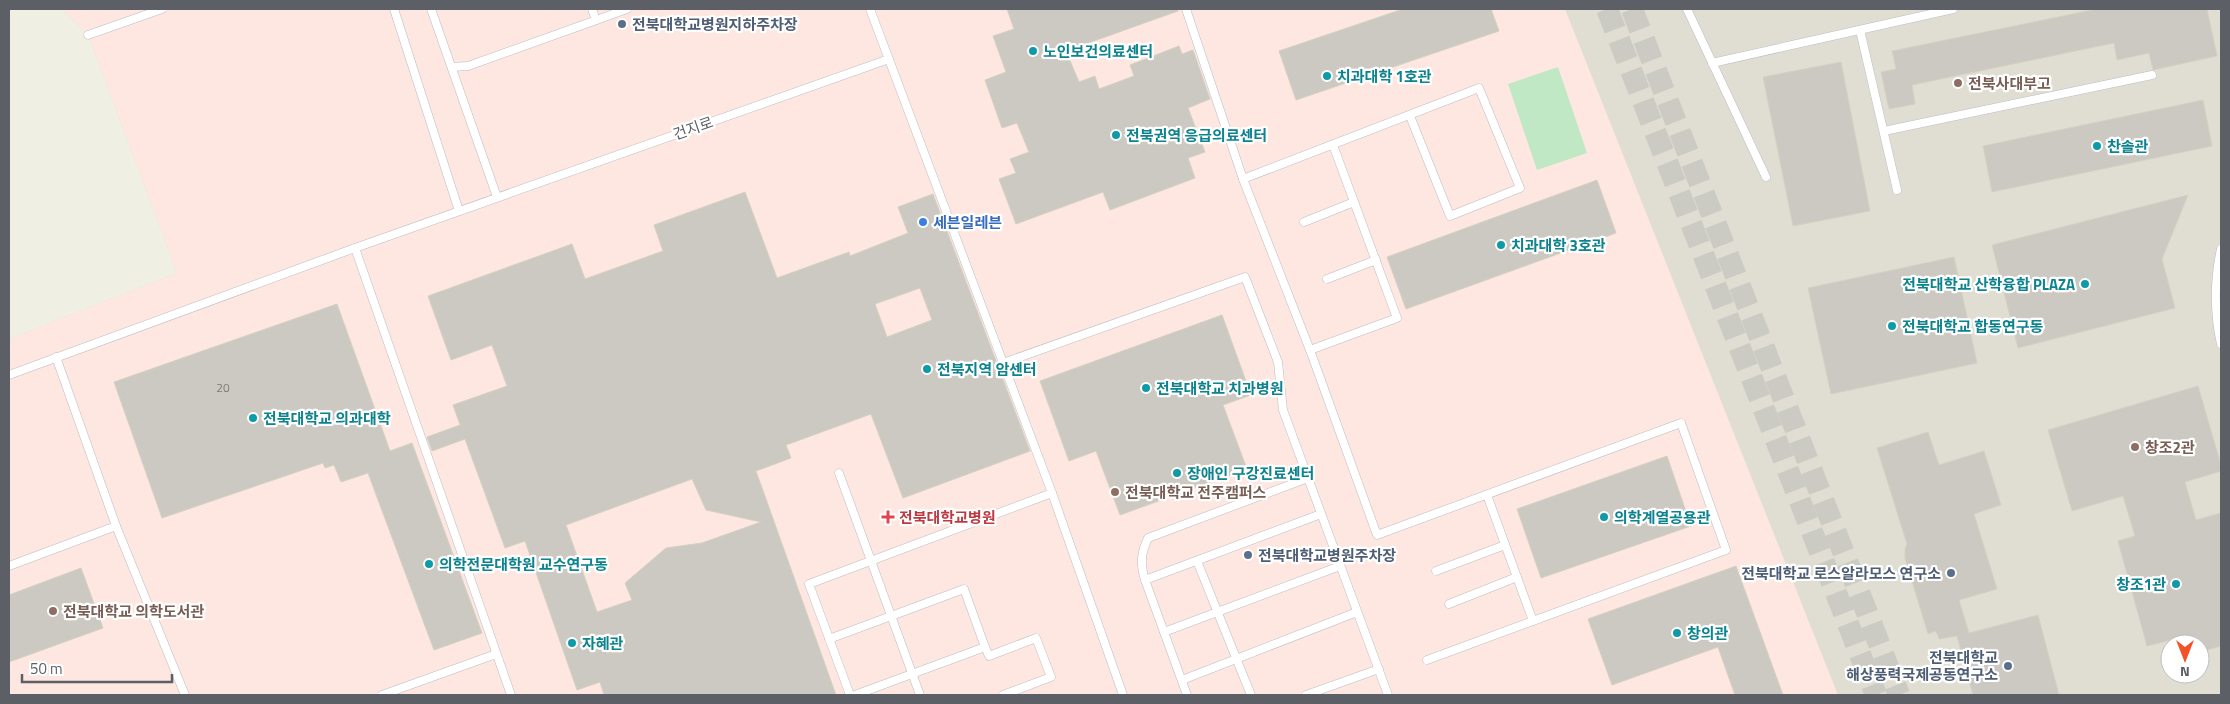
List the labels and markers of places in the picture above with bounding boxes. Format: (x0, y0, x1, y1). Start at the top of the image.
place label: 전북대학교병원지하주차장 (632, 13, 798, 36)
marker: 전북대학교병원지하주차장 (616, 18, 628, 30)
place label: 노인보건의료센터 (1043, 40, 1153, 63)
marker: 노인보건의료센터 (1027, 45, 1039, 57)
place label: 치과대학 1호관 (1337, 65, 1432, 88)
marker: 치과대학 1호관 (1321, 70, 1333, 82)
place label: 전북사대부고 (1968, 72, 2051, 95)
marker: 전북사대부고 (1952, 77, 1964, 89)
place label: 전북권역 응급의료센터 (1126, 124, 1267, 147)
marker: 전북권역 응급의료센터 (1110, 129, 1122, 141)
place label: 찬솔관 (2107, 135, 2149, 158)
marker: 찬솔관 (2091, 140, 2103, 152)
place label: 세븐일레븐 (933, 211, 1002, 234)
marker: 세븐일레븐 (917, 216, 929, 228)
place label: 치과대학 3호관 (1511, 234, 1606, 257)
marker: 치과대학 3호관 (1495, 239, 1507, 251)
place label: 전북대학교 산학융합 PLAZA (1902, 273, 2075, 296)
marker: 전북대학교 산학융합 PLAZA (2079, 278, 2091, 290)
place label: 전북대학교 합동연구동 (1902, 315, 2044, 338)
marker: 전북대학교 합동연구동 (1886, 320, 1898, 332)
place label: 전북지역 암센터 (937, 358, 1037, 381)
marker: 전북지역 암센터 (921, 363, 933, 375)
place label: 전북대학교 치과병원 (1156, 377, 1284, 400)
marker: 전북대학교 치과병원 (1140, 382, 1152, 394)
place label: 전북대학교 의과대학 (263, 407, 391, 430)
marker: 전북대학교 의과대학 (247, 412, 259, 424)
place label: 창조2관 (2145, 436, 2195, 459)
marker: 창조2관 (2129, 441, 2141, 453)
place label: 장애인 구강진료센터 (1187, 462, 1315, 485)
marker: 장애인 구강진료센터 (1171, 467, 1183, 479)
place label: 전북대학교 전주캠퍼스 (1125, 481, 1267, 504)
marker: 전북대학교 전주캠퍼스 (1109, 486, 1121, 498)
place label: 전북대학교병원 (899, 506, 996, 529)
place label: 의학계열공용관 (1614, 506, 1711, 529)
marker: 전북대학교병원 (881, 510, 895, 524)
marker: 의학계열공용관 (1598, 511, 1610, 523)
place label: 전북대학교병원주차장 (1258, 544, 1396, 567)
marker: 전북대학교병원주차장 (1242, 549, 1254, 561)
place label: 의학전문대학원 교수연구동 (439, 553, 608, 576)
marker: 의학전문대학원 교수연구동 (423, 558, 435, 570)
place label: 전북대학교 로스알라모스 연구소 (1741, 562, 1941, 585)
marker: 전북대학교 로스알라모스 연구소 (1945, 567, 1957, 579)
place label: 창조1관 (2116, 573, 2166, 596)
marker: 창조1관 (2170, 578, 2182, 590)
place label: 전북대학교 의학도서관 (63, 600, 205, 623)
marker: 전북대학교 의학도서관 (47, 605, 59, 617)
place label: 창의관 (1687, 622, 1729, 645)
marker: 창의관 (1671, 627, 1683, 639)
place label: 자혜관 (582, 632, 624, 655)
marker: 자혜관 (566, 637, 578, 649)
place label: 전북대학교 해상풍력국제공동연구소 (1846, 646, 1998, 686)
marker: 전북대학교 해상풍력국제공동연구소 (2002, 660, 2014, 672)

